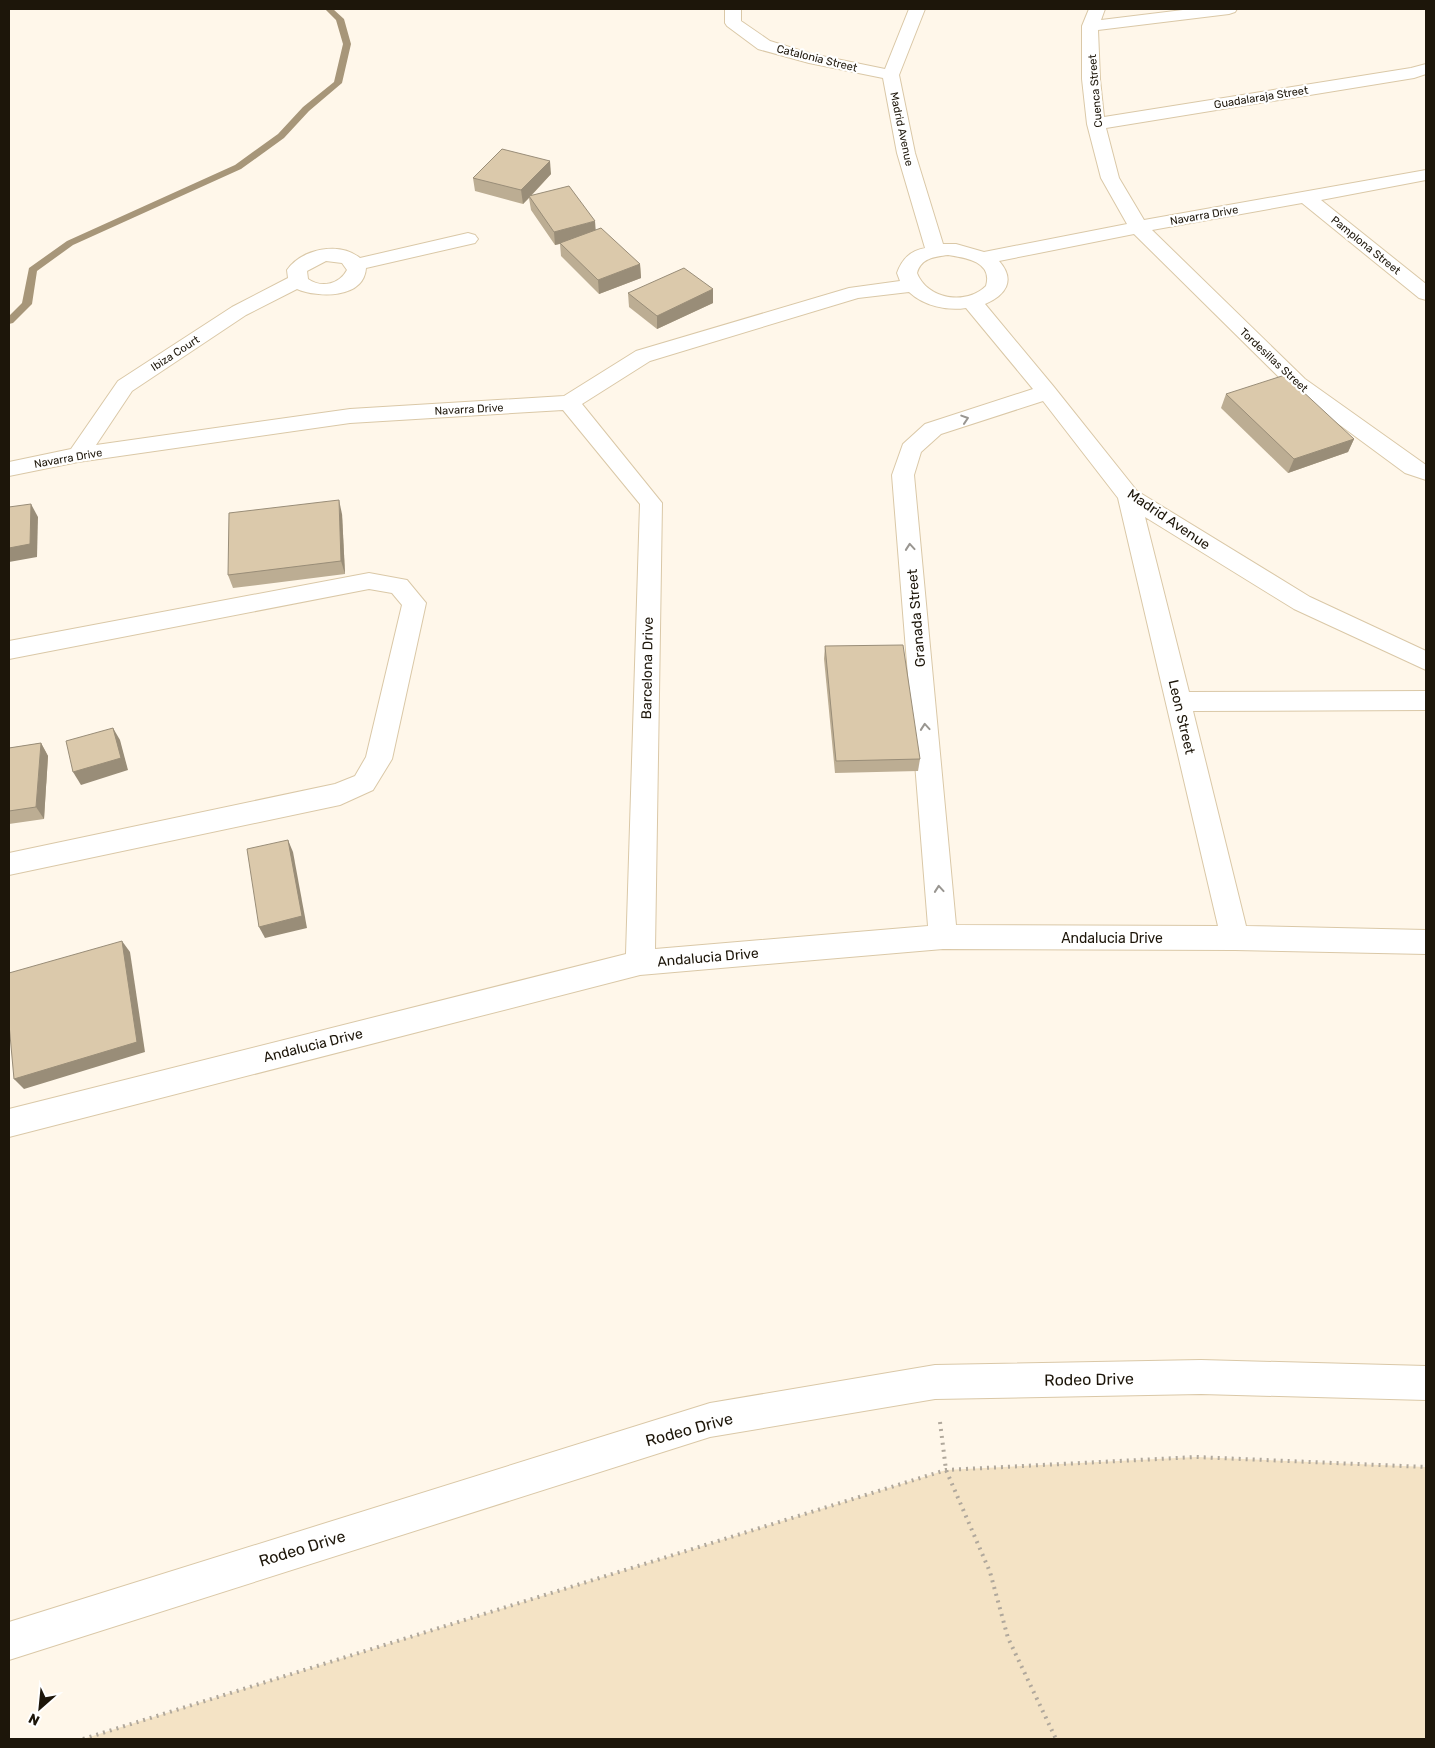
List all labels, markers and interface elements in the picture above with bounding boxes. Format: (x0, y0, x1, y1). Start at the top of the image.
street label: Catalonia Street (775, 42, 859, 75)
street label: Cuenca Street (1086, 53, 1105, 128)
street label: Guadalaraja Street (1213, 84, 1310, 111)
street label: Madrid Avenue (887, 91, 916, 167)
street label: Navarra Drive (1169, 203, 1239, 228)
street label: Pamplona Street (1328, 213, 1404, 278)
street label: Tordesillas Street (1237, 326, 1311, 396)
street label: Ibiza Court (149, 333, 203, 374)
street label: Navarra Drive (434, 401, 504, 418)
one-way arrow (960, 415, 968, 425)
street label: Navarra Drive (33, 446, 103, 471)
street label: Madrid Avenue (1124, 485, 1214, 553)
one-way arrow (904, 543, 915, 551)
street label: Granada Street (904, 568, 929, 668)
street label: Barcelona Drive (638, 616, 657, 719)
street label: Leon Street (1165, 678, 1198, 757)
one-way arrow (920, 722, 931, 730)
one-way arrow (934, 884, 945, 892)
street label: Andalucia Drive (1061, 930, 1163, 947)
street label: Andalucia Drive (657, 945, 760, 970)
street label: Andalucia Drive (262, 1025, 365, 1066)
street label: Rodeo Drive (1044, 1369, 1134, 1390)
street label: Rodeo Drive (643, 1409, 735, 1450)
street label: Rodeo Drive (256, 1526, 348, 1571)
north arrow (15, 1683, 65, 1733)
text: N (26, 1709, 43, 1729)

